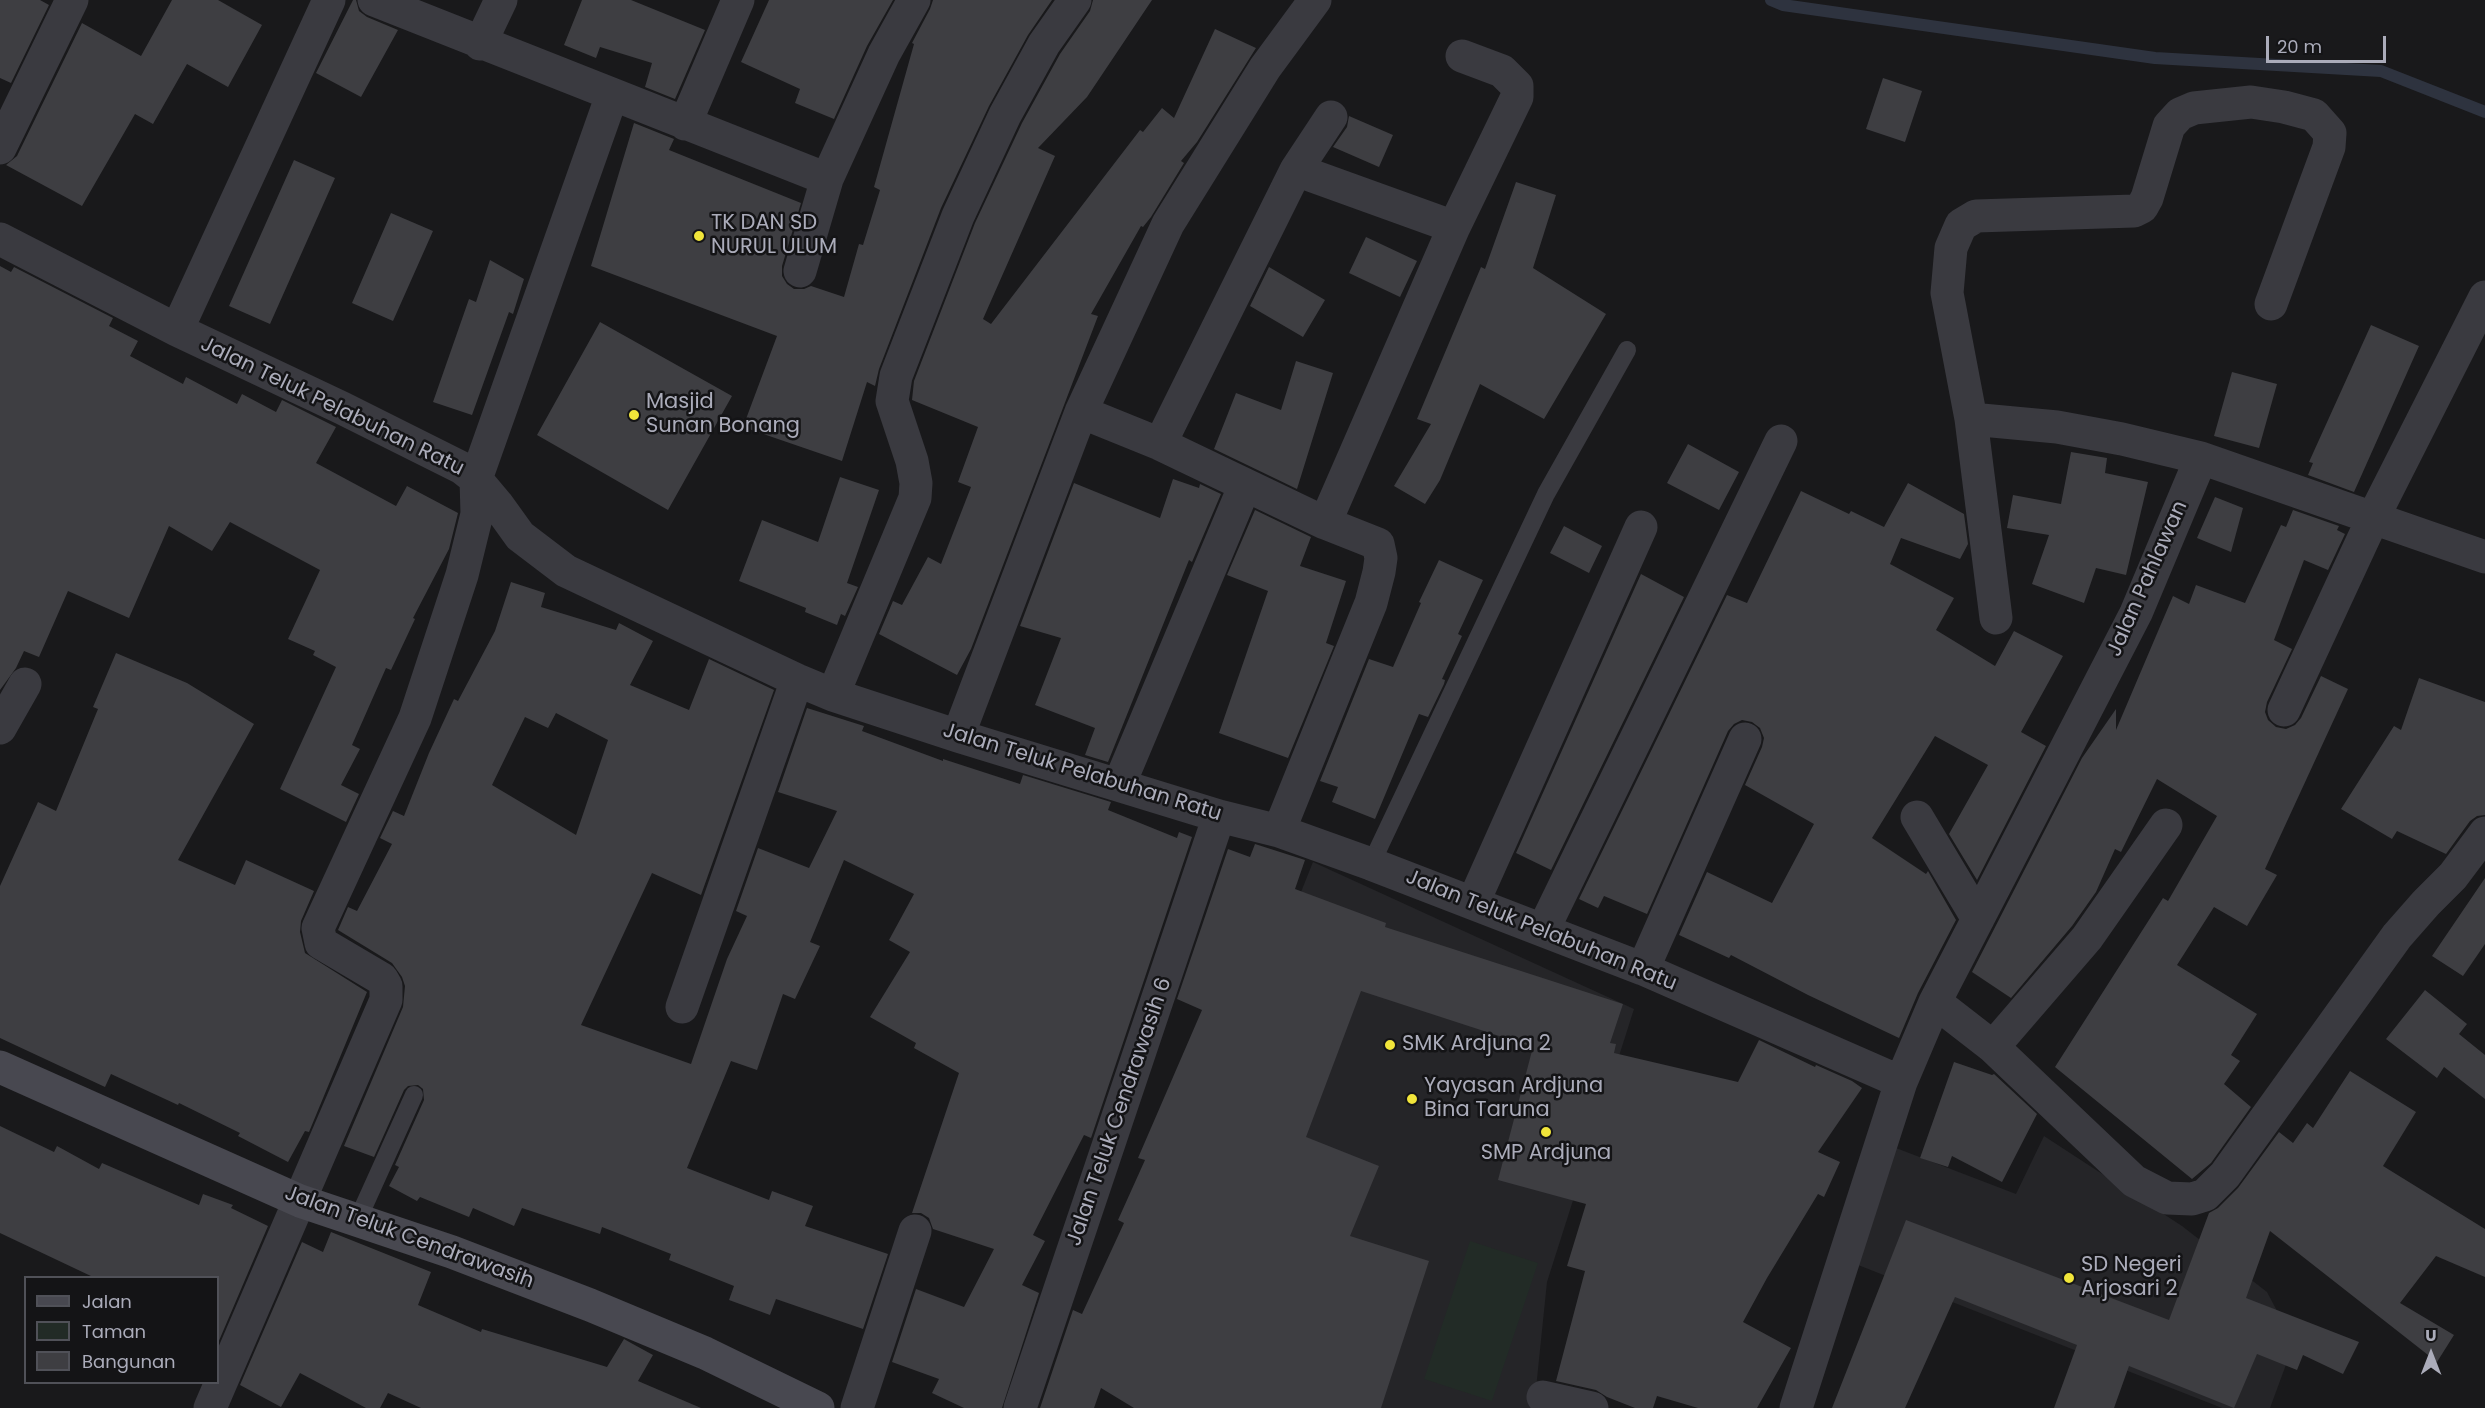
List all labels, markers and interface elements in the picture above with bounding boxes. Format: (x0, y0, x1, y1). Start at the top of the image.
scale bar (2269, 24, 2389, 62)
text: 20 m (2277, 34, 2322, 59)
place label: TK DAN SD NURUL ULUM (711, 211, 837, 261)
marker: TK DAN SD NURUL ULUM (692, 229, 706, 243)
street label: Jalan Teluk Pelabuhan Ratu (196, 332, 468, 482)
place label: Masjid Sunan Bonang (646, 390, 800, 440)
marker: Masjid Sunan Bonang (627, 408, 641, 422)
street label: Jalan Pahlawan (2102, 497, 2194, 661)
street label: Jalan Teluk Pelabuhan Ratu (940, 719, 1224, 827)
street label: Jalan Teluk Pelabuhan Ratu (1402, 865, 1680, 997)
street label: Jalan Teluk Cendrawasih 6 (1062, 975, 1178, 1249)
place label: SMK Ardjuna 2 (1402, 1032, 1551, 1058)
marker: SMK Ardjuna 2 (1383, 1038, 1397, 1052)
place label: Yayasan Ardjuna Bina Taruna (1424, 1074, 1603, 1124)
marker: Yayasan Ardjuna Bina Taruna (1405, 1092, 1419, 1106)
marker: SMP Ardjuna (1539, 1125, 1553, 1139)
place label: SMP Ardjuna (1481, 1141, 1611, 1167)
street label: Jalan Teluk Cendrawasih (281, 1181, 537, 1295)
place label: SD Negeri Arjosari 2 (2081, 1253, 2182, 1303)
marker: SD Negeri Arjosari 2 (2062, 1271, 2076, 1285)
legend (24, 1276, 219, 1384)
text: Jalan (82, 1289, 132, 1314)
text: Taman (82, 1319, 146, 1344)
north arrow (2401, 1324, 2461, 1384)
text: U (2425, 1324, 2437, 1347)
text: Bangunan (82, 1349, 176, 1374)

